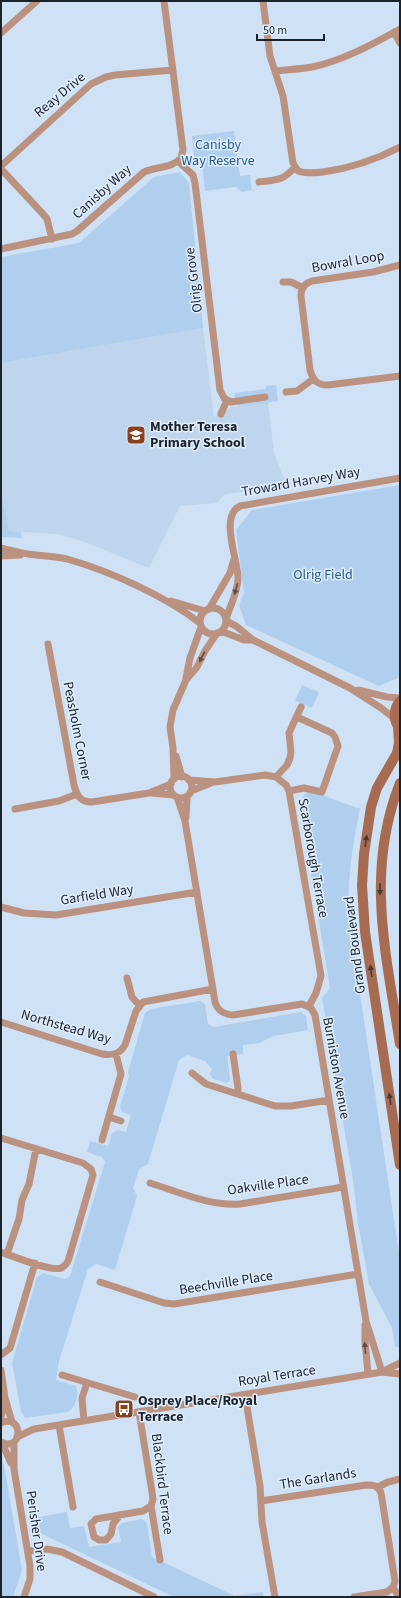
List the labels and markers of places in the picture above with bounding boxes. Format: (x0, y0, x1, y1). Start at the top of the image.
place label: Mother Teresa Primary School (150, 417, 245, 453)
school or university icon: Mother Teresa Primary School (125, 424, 147, 446)
place label: Osprey Place/Royal Terrace (138, 1391, 257, 1427)
bus stop icon: Osprey Place/Royal Terrace (113, 1398, 135, 1420)

